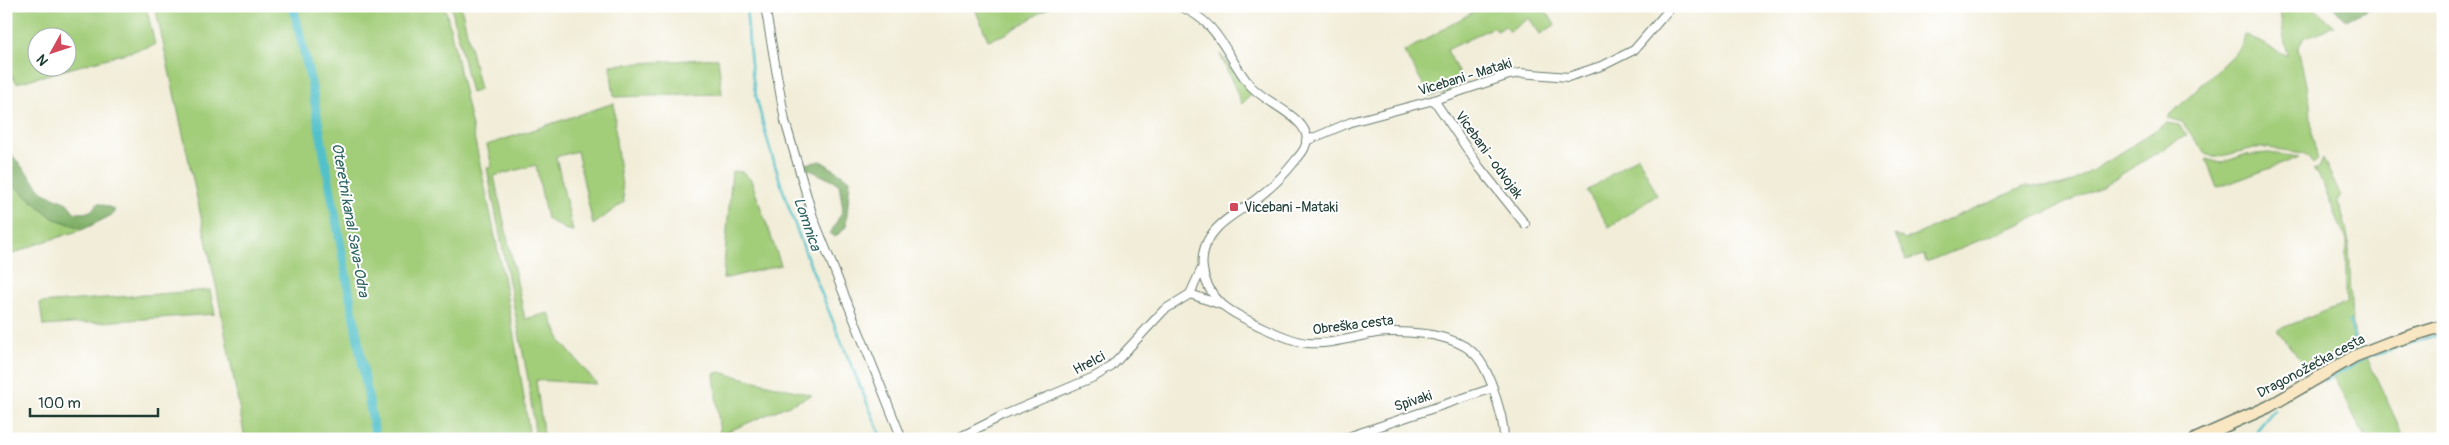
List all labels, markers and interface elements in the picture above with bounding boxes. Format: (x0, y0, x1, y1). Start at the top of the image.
north arrow (28, 28, 78, 78)
text: N (33, 51, 52, 69)
street label: Vicebani - Mataki (1416, 55, 1514, 99)
street label: Vicebani - odvojak (1452, 108, 1527, 202)
water label: Oteretni kanal Sava-Odra (327, 142, 373, 299)
water label: Lomnica (789, 195, 825, 254)
place label: Vicebani -Mataki (1244, 199, 1338, 216)
marker: Vicebani -Mataki (1228, 201, 1240, 213)
street label: Obreška cesta (1312, 312, 1394, 338)
street label: Dragonožečka cesta (2254, 330, 2368, 402)
street label: Hrelci (1070, 347, 1108, 378)
scale bar (30, 385, 158, 417)
street label: Spivaki (1392, 387, 1435, 415)
text: 100 m (38, 394, 81, 413)

